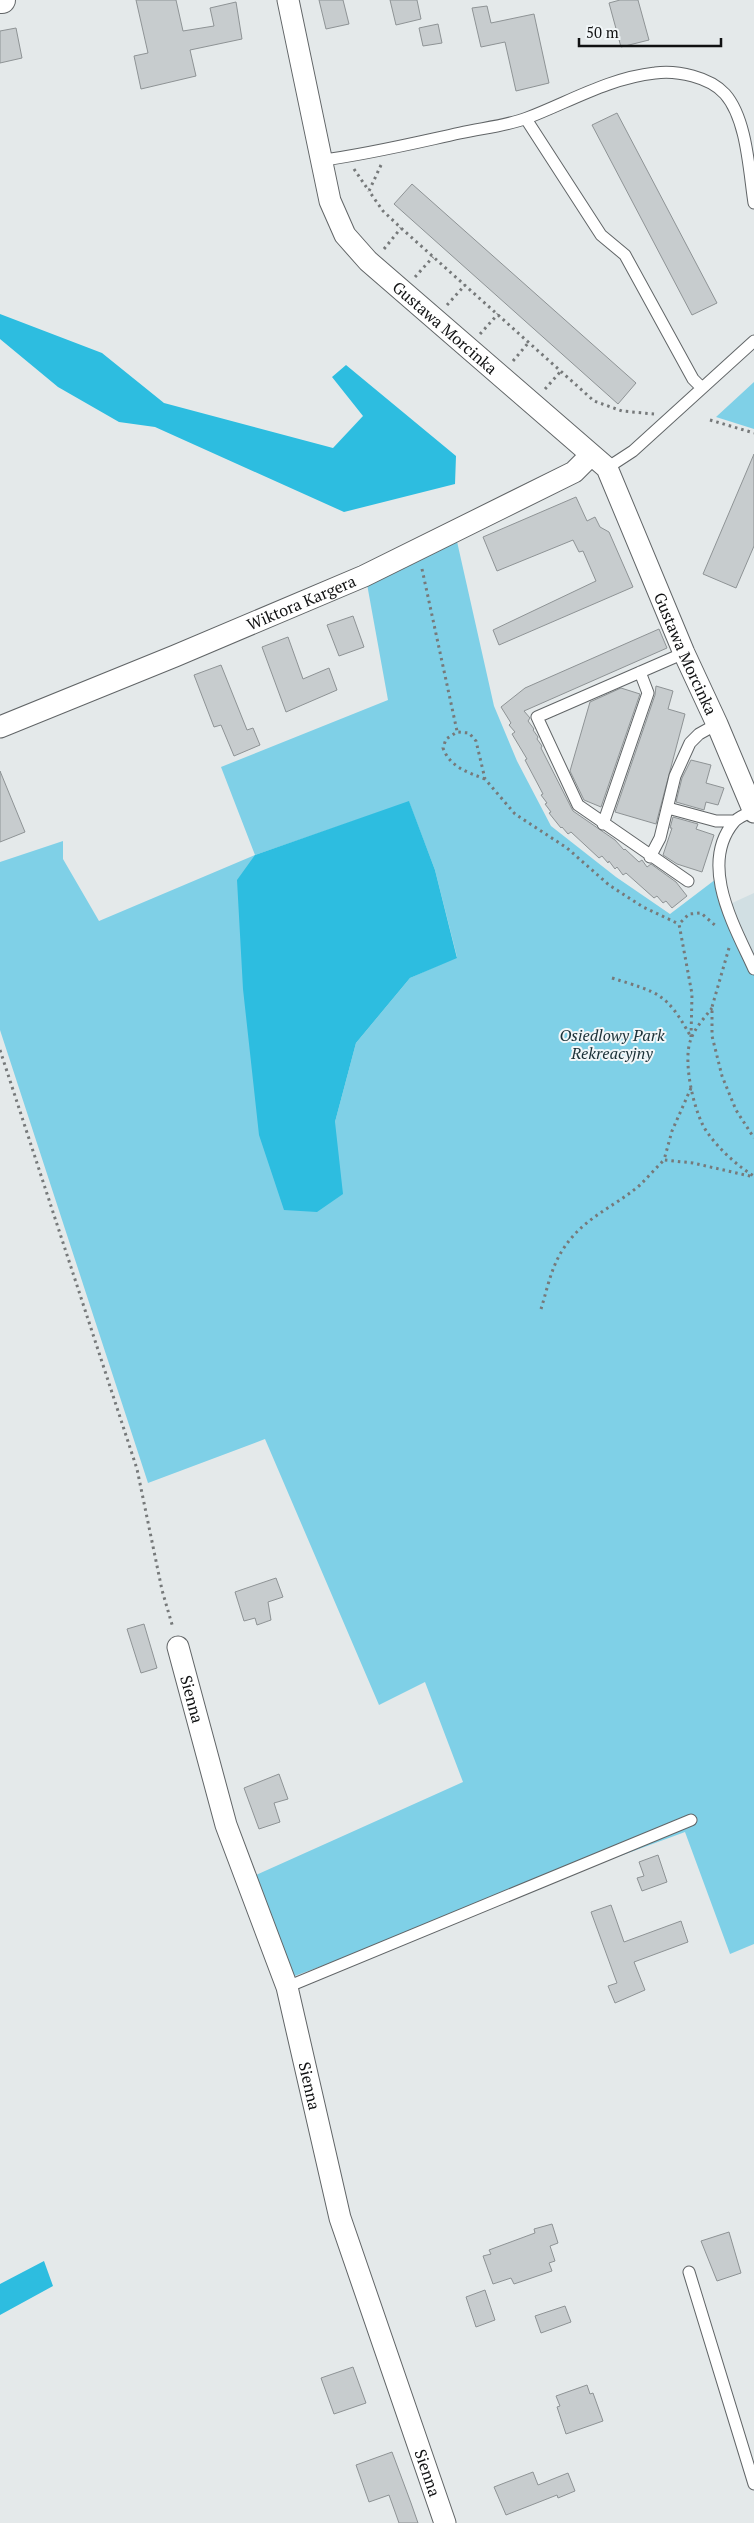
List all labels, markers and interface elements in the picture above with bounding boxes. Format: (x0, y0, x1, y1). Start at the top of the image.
scale bar (579, 15, 722, 47)
text: 50 m (586, 22, 619, 42)
street label: Gustawa Morcinka (388, 276, 502, 379)
street label: Wiktora Kargera (243, 570, 359, 635)
street label: Gustawa Morcinka (649, 589, 722, 719)
park label: Osiedlowy Park Rekreacyjny (559, 1024, 665, 1064)
street label: Sienna (175, 1673, 209, 1725)
street label: Sienna (294, 2060, 326, 2112)
street label: Sienna (409, 2446, 446, 2499)

